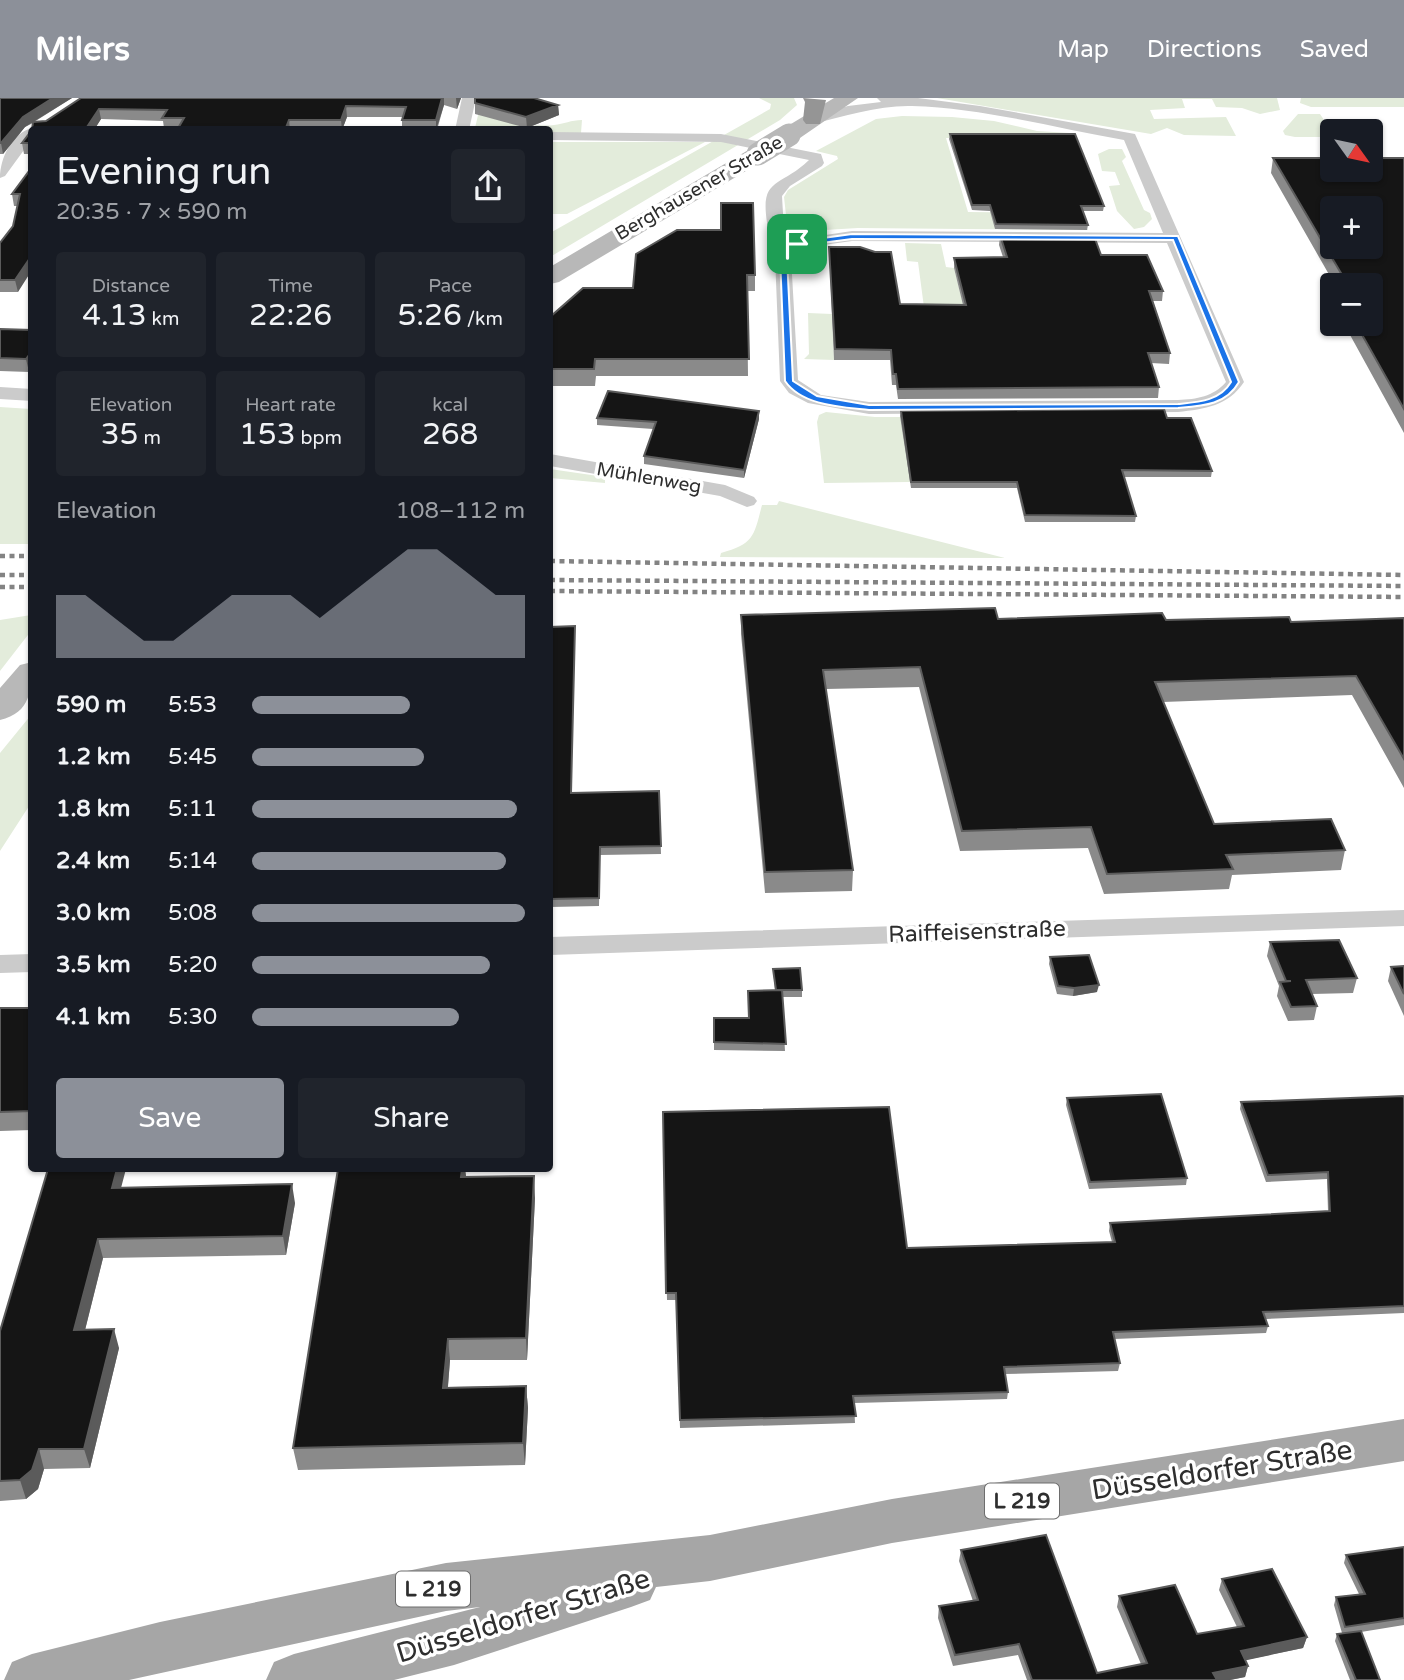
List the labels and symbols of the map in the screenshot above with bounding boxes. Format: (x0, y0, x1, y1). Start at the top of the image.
north arrow (1320, 119, 1382, 182)
street label: Berghausener Straße (611, 131, 787, 245)
pin (767, 214, 827, 274)
street label: Mühlenweg (595, 458, 703, 498)
street label: Raiffeisenstraße (888, 915, 1066, 949)
street label: Düsseldorfer Straße (1089, 1433, 1355, 1507)
road number: L 219 (985, 1484, 1059, 1518)
street label: Düsseldorfer Straße (392, 1561, 654, 1671)
road number: L 219 (396, 1572, 470, 1606)

